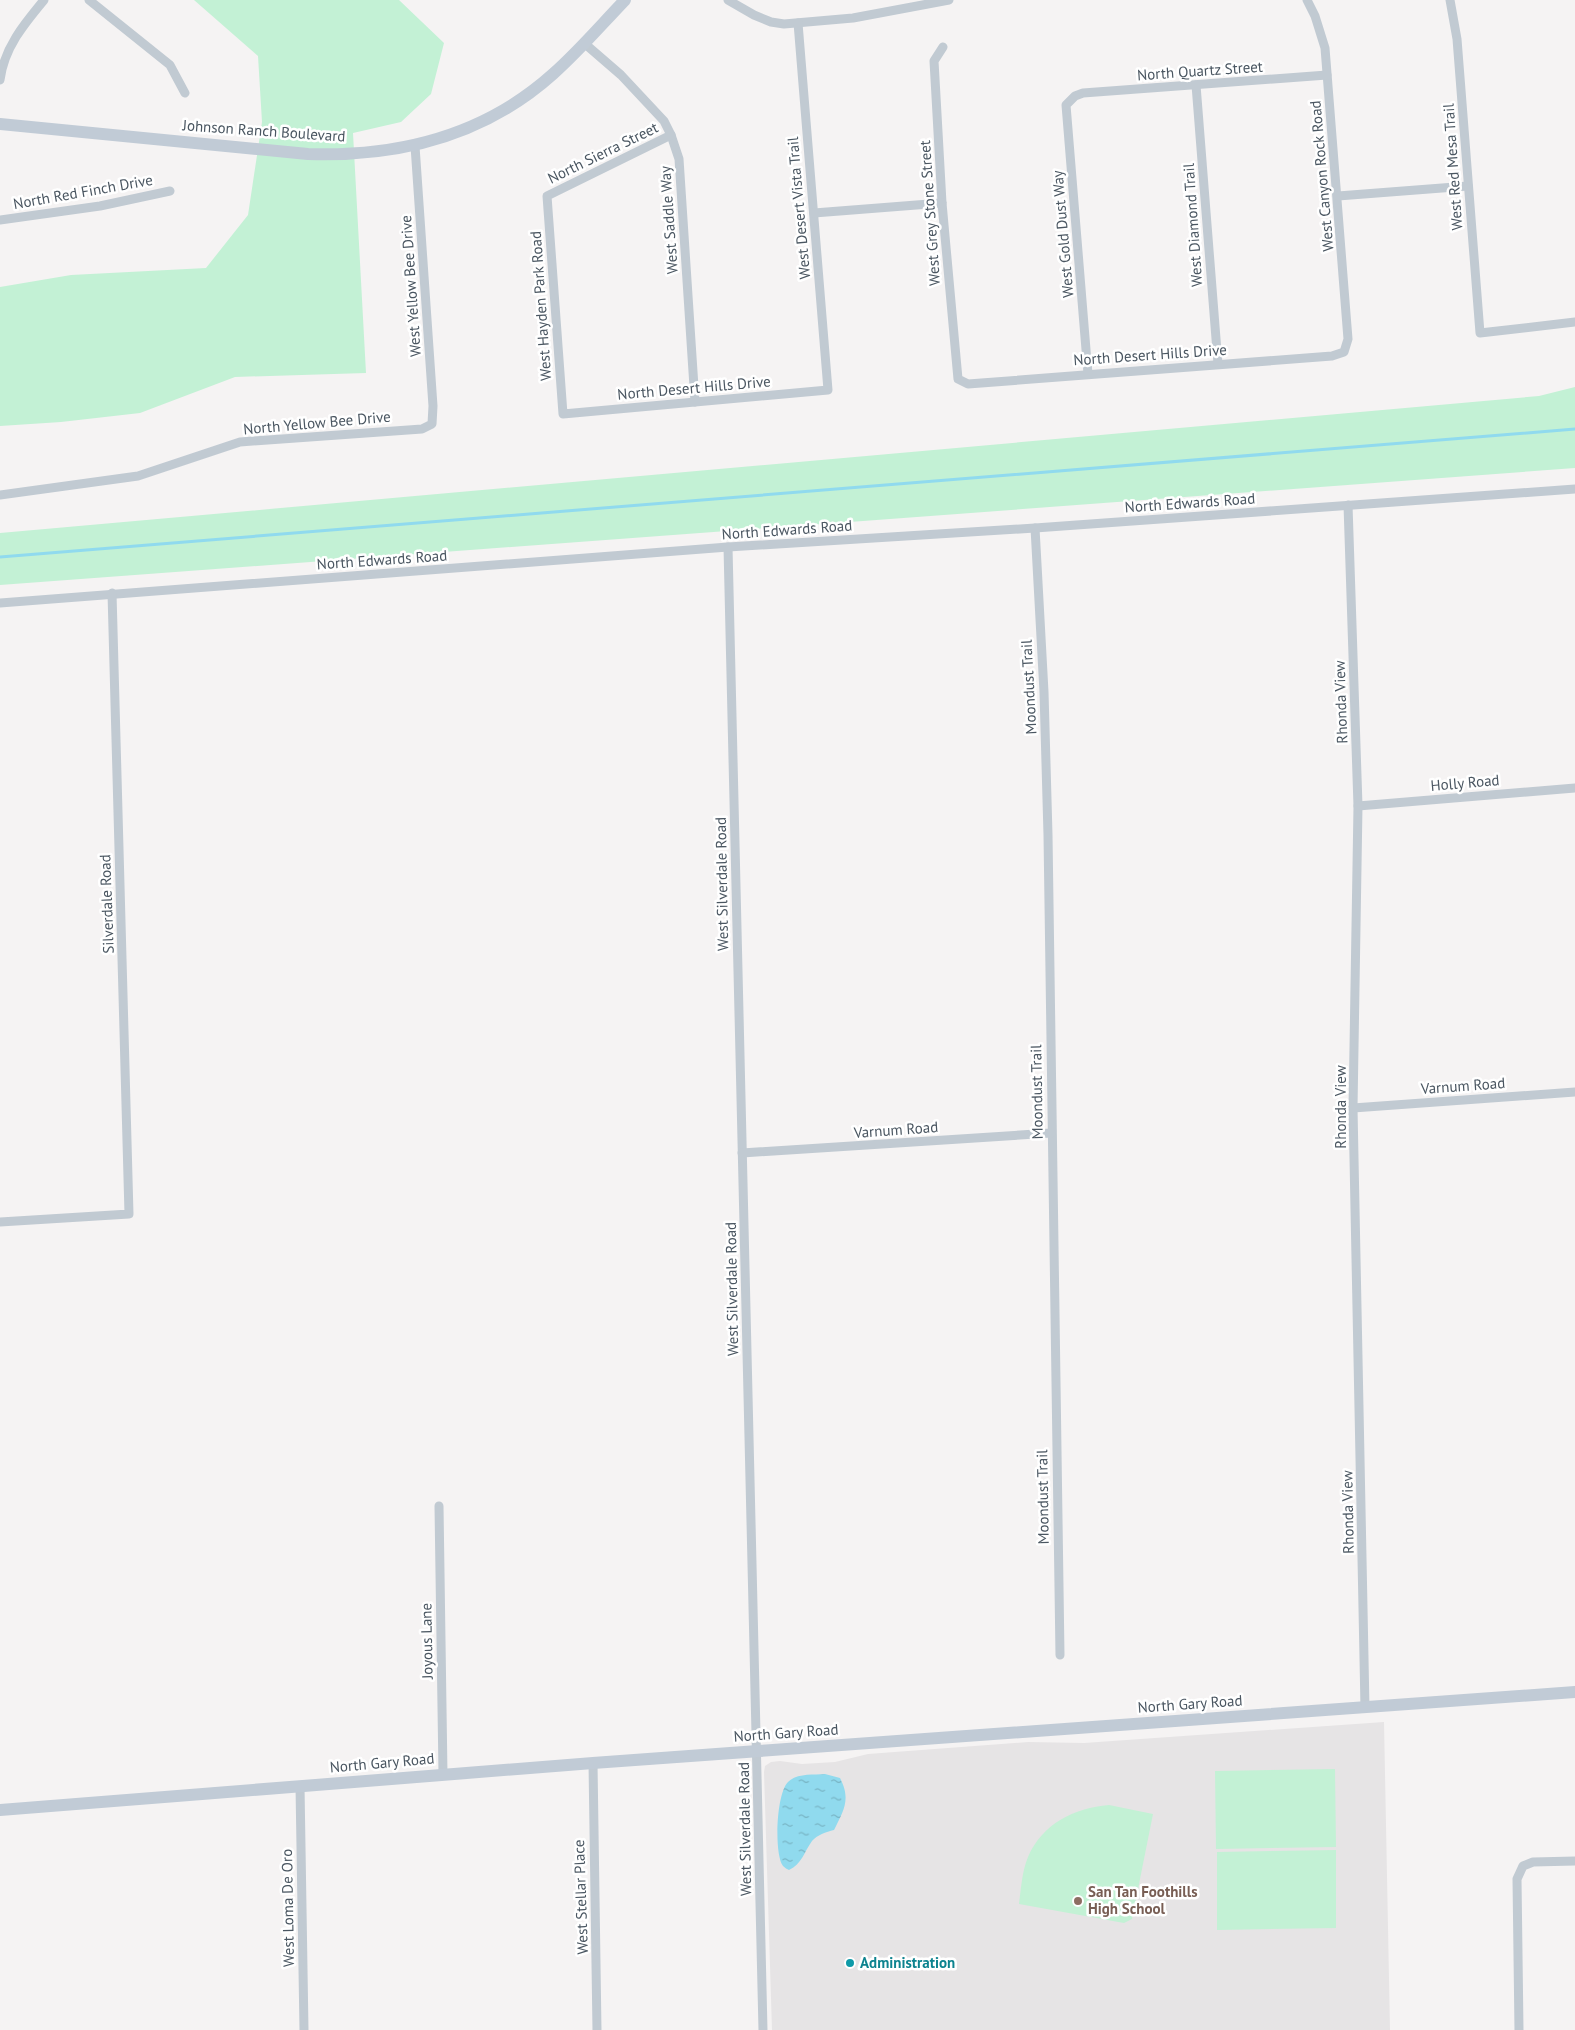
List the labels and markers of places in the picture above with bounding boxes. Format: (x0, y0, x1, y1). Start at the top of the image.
place label: San Tan Foothills High School (1088, 1882, 1198, 1918)
marker: San Tan Foothills High School (1072, 1895, 1084, 1907)
place label: Administration (860, 1953, 955, 1972)
marker: Administration (844, 1957, 856, 1969)

